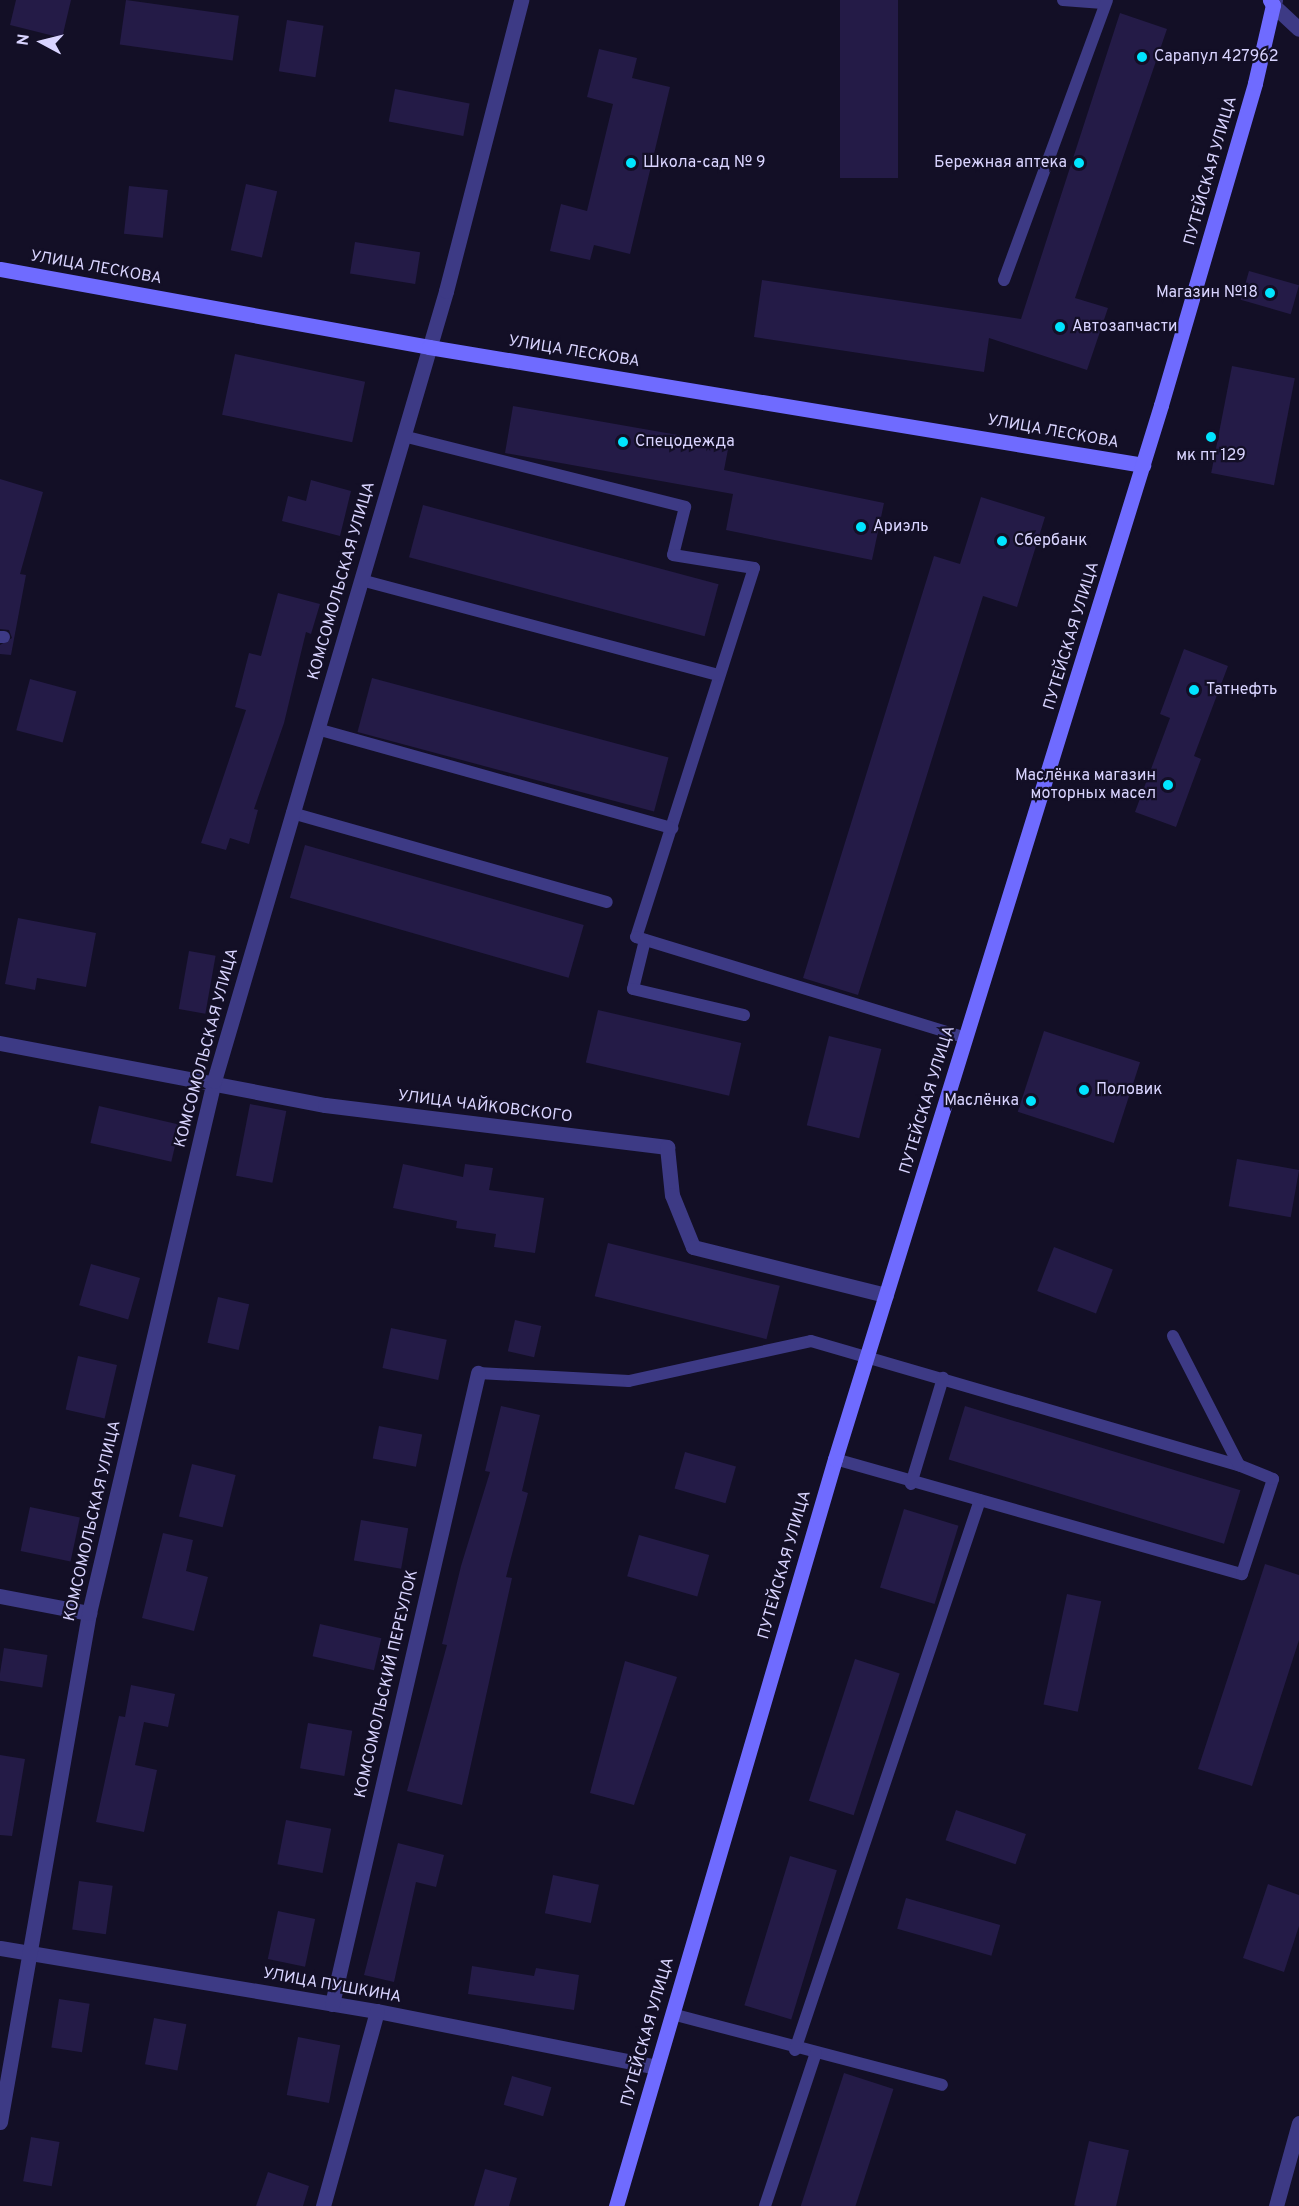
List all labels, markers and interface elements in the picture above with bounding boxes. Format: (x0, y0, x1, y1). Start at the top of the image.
north arrow (12, 12, 72, 72)
text: N (14, 33, 35, 47)
place label: Сарапул 427962 (1154, 47, 1279, 67)
marker: Сарапул 427962 (1135, 50, 1149, 64)
street label: ПУТЕЙСКАЯ УЛИЦА (1181, 94, 1241, 248)
place label: Школа-сад № 9 (643, 153, 766, 173)
place label: Бережная аптека (934, 153, 1067, 173)
marker: Школа-сад № 9 (624, 156, 638, 170)
marker: Бережная аптека (1072, 156, 1086, 170)
street label: УЛИЦА ЛЕСКОВА (29, 247, 163, 289)
place label: Магазин №18 (1156, 283, 1258, 303)
marker: Магазин №18 (1263, 286, 1277, 300)
place label: Автозапчасти (1072, 317, 1177, 337)
marker: Автозапчасти (1053, 320, 1067, 334)
street label: УЛИЦА ЛЕСКОВА (506, 332, 642, 372)
street label: УЛИЦА ЛЕСКОВА (986, 411, 1120, 453)
marker: мк пт 129 (1204, 430, 1218, 444)
place label: Спецодежда (635, 432, 735, 452)
marker: Спецодежда (616, 435, 630, 449)
place label: мк пт 129 (1176, 446, 1246, 466)
street label: КОМСОМОЛЬСКАЯ УЛИЦА (304, 480, 380, 682)
place label: Ариэль (873, 517, 929, 537)
marker: Ариэль (854, 520, 868, 534)
place label: Сбербанк (1014, 531, 1087, 551)
marker: Сбербанк (995, 534, 1009, 548)
street label: ПУТЕЙСКАЯ УЛИЦА (1040, 560, 1104, 712)
place label: Татнефть (1206, 680, 1277, 700)
marker: Татнефть (1187, 683, 1201, 697)
place label: Маслёнка магазин моторных масел (1015, 766, 1156, 804)
marker: Маслёнка магазин моторных масел (1161, 778, 1175, 792)
street label: КОМСОМОЛЬСКАЯ УЛИЦА (171, 946, 243, 1150)
street label: ПУТЕЙСКАЯ УЛИЦА (896, 1024, 960, 1176)
place label: Половик (1096, 1080, 1162, 1100)
marker: Половик (1077, 1083, 1091, 1097)
street label: УЛИЦА ЧАЙКОВСКОГО (396, 1087, 574, 1127)
place label: Маслёнка (944, 1091, 1019, 1111)
marker: Маслёнка (1024, 1094, 1038, 1108)
street label: КОМСОМОЛЬСКАЯ УЛИЦА (61, 1419, 125, 1623)
street label: ПУТЕЙСКАЯ УЛИЦА (755, 1488, 815, 1642)
street label: КОМСОМОЛЬСКИЙ ПЕРЕУЛОК (351, 1568, 423, 1800)
street label: ПУТЕЙСКАЯ УЛИЦА (618, 1955, 678, 2109)
street label: УЛИЦА ПУШКИНА (261, 1964, 403, 2008)

